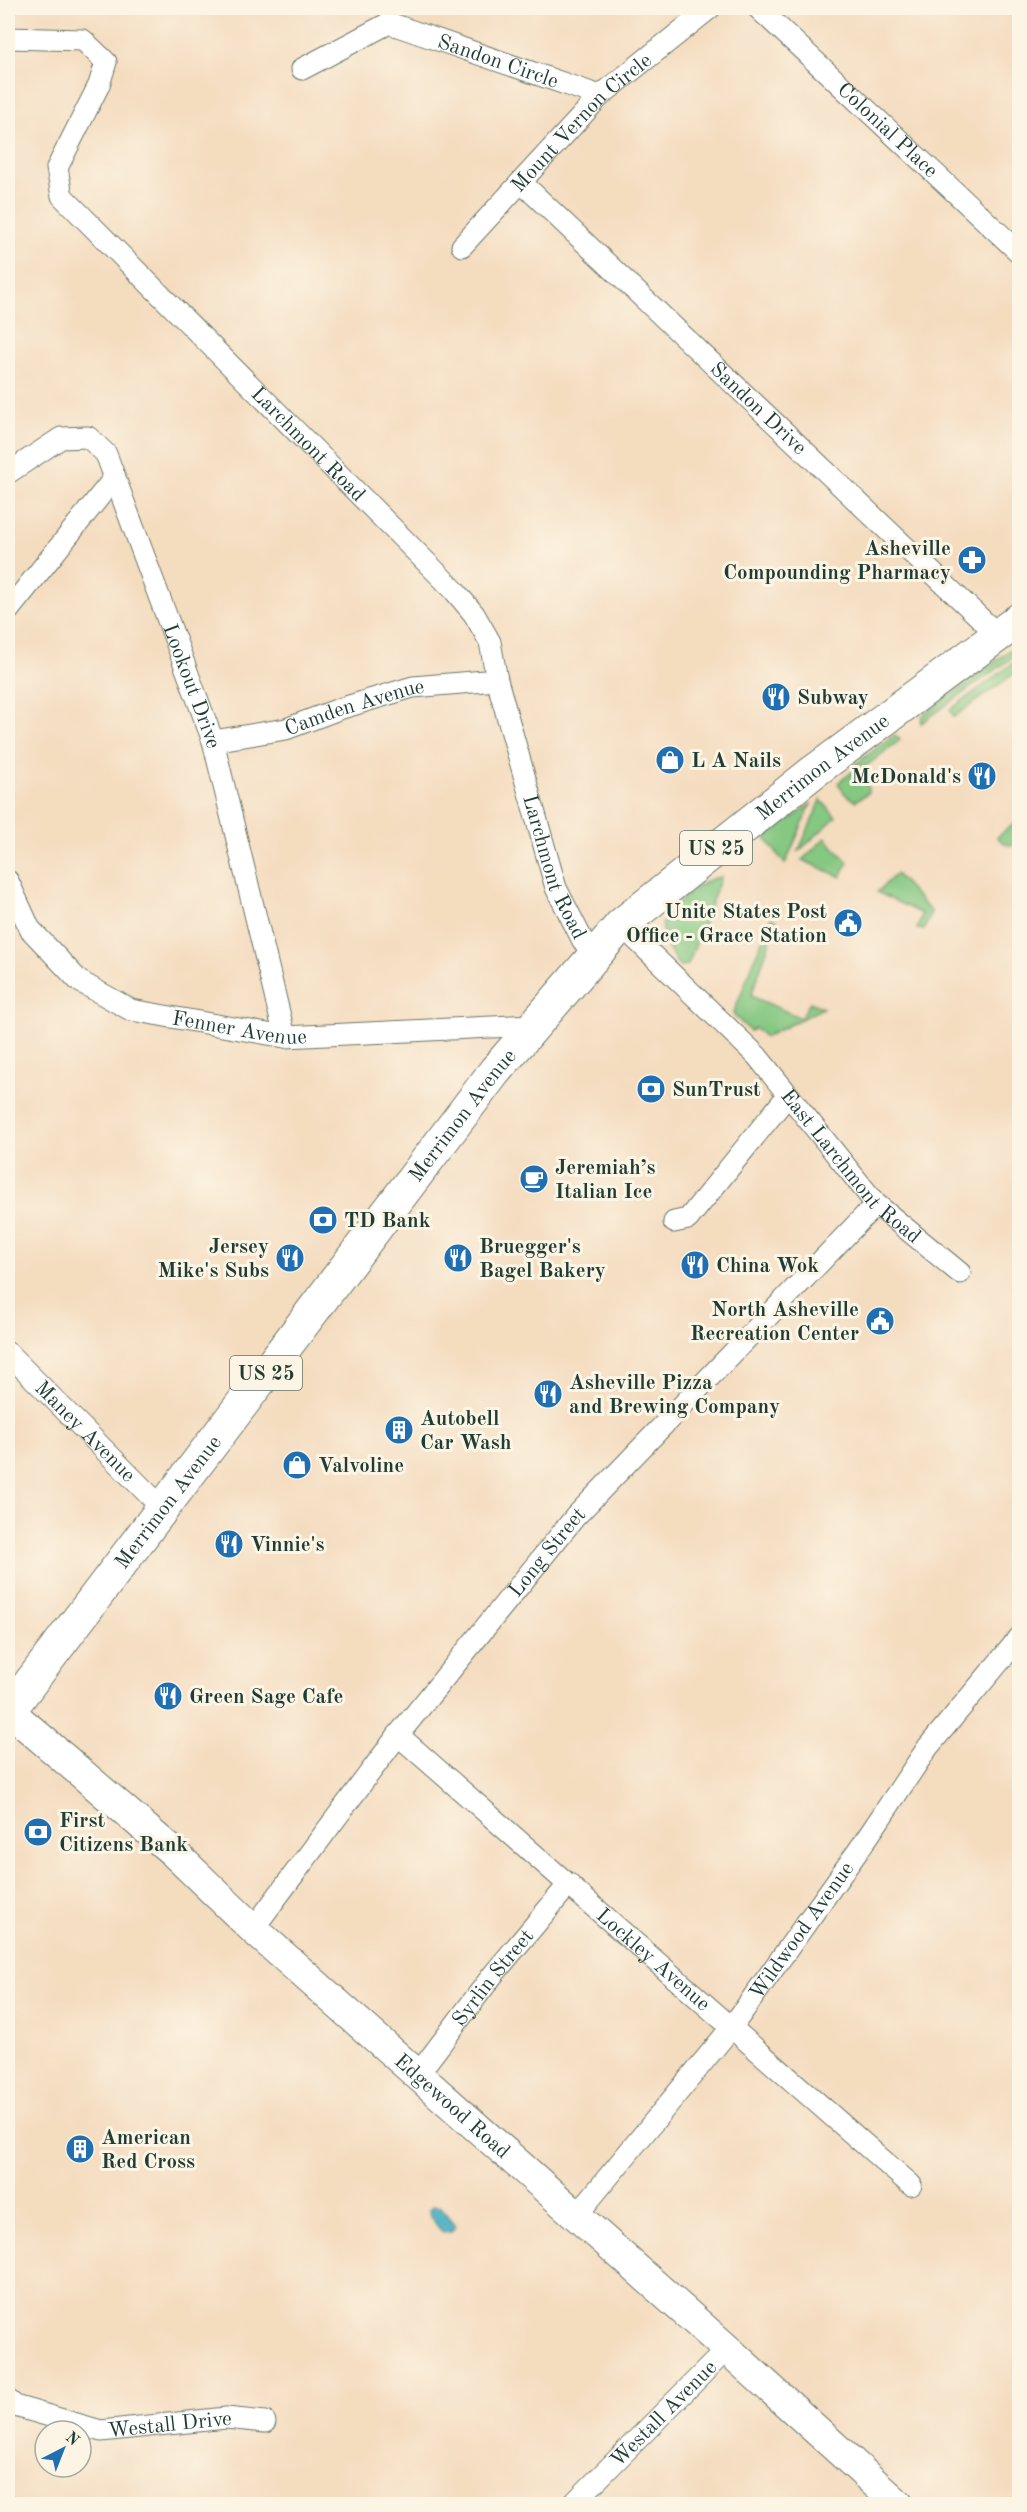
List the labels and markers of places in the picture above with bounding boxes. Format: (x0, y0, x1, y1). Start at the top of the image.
place label: Asheville Compounding Pharmacy (723, 539, 951, 584)
pharmacy icon: Asheville Compounding Pharmacy (956, 544, 988, 576)
restaurant icon: Subway (760, 681, 792, 713)
place label: Subway (797, 688, 869, 709)
shop icon: L A Nails (654, 744, 686, 776)
place label: L A Nails (691, 751, 781, 772)
restaurant icon: McDonald's (966, 760, 998, 792)
place label: McDonald's (851, 767, 961, 788)
place label: Unite States Post Office - Grace Station (626, 902, 827, 947)
public building icon: Unite States Post Office - Grace Station (832, 907, 864, 939)
bank icon: SunTrust (635, 1073, 667, 1105)
place label: SunTrust (672, 1080, 761, 1101)
place label: Jeremiah’s Italian Ice (555, 1158, 656, 1203)
cafe icon: Jeremiah’s Italian Ice (518, 1163, 550, 1195)
bank icon: TD Bank (307, 1204, 339, 1236)
place label: TD Bank (344, 1211, 431, 1232)
place label: Jersey Mike's Subs (158, 1237, 269, 1282)
place label: Bruegger's Bagel Bakery (479, 1237, 606, 1282)
restaurant icon: Jersey Mike's Subs (274, 1242, 306, 1274)
restaurant icon: Bruegger's Bagel Bakery (442, 1242, 474, 1274)
restaurant icon: China Wok (679, 1249, 711, 1281)
place label: China Wok (716, 1256, 819, 1277)
place label: North Asheville Recreation Center (690, 1300, 859, 1345)
public building icon: North Asheville Recreation Center (864, 1305, 896, 1337)
place label: Asheville Pizza and Brewing Company (569, 1373, 780, 1418)
restaurant icon: Asheville Pizza and Brewing Company (532, 1378, 564, 1410)
place label: Autobell Car Wash (420, 1409, 512, 1454)
building icon: Autobell Car Wash (383, 1414, 415, 1446)
shop icon: Valvoline (281, 1449, 313, 1481)
place label: Valvoline (318, 1456, 404, 1477)
restaurant icon: Vinnie's (213, 1528, 245, 1560)
place label: Vinnie's (250, 1535, 325, 1556)
restaurant icon: Green Sage Cafe (152, 1680, 184, 1712)
place label: Green Sage Cafe (189, 1687, 344, 1708)
place label: First Citizens Bank (59, 1811, 188, 1856)
bank icon: First Citizens Bank (22, 1816, 54, 1848)
place label: American Red Cross (101, 2128, 195, 2173)
building icon: American Red Cross (64, 2133, 96, 2165)

